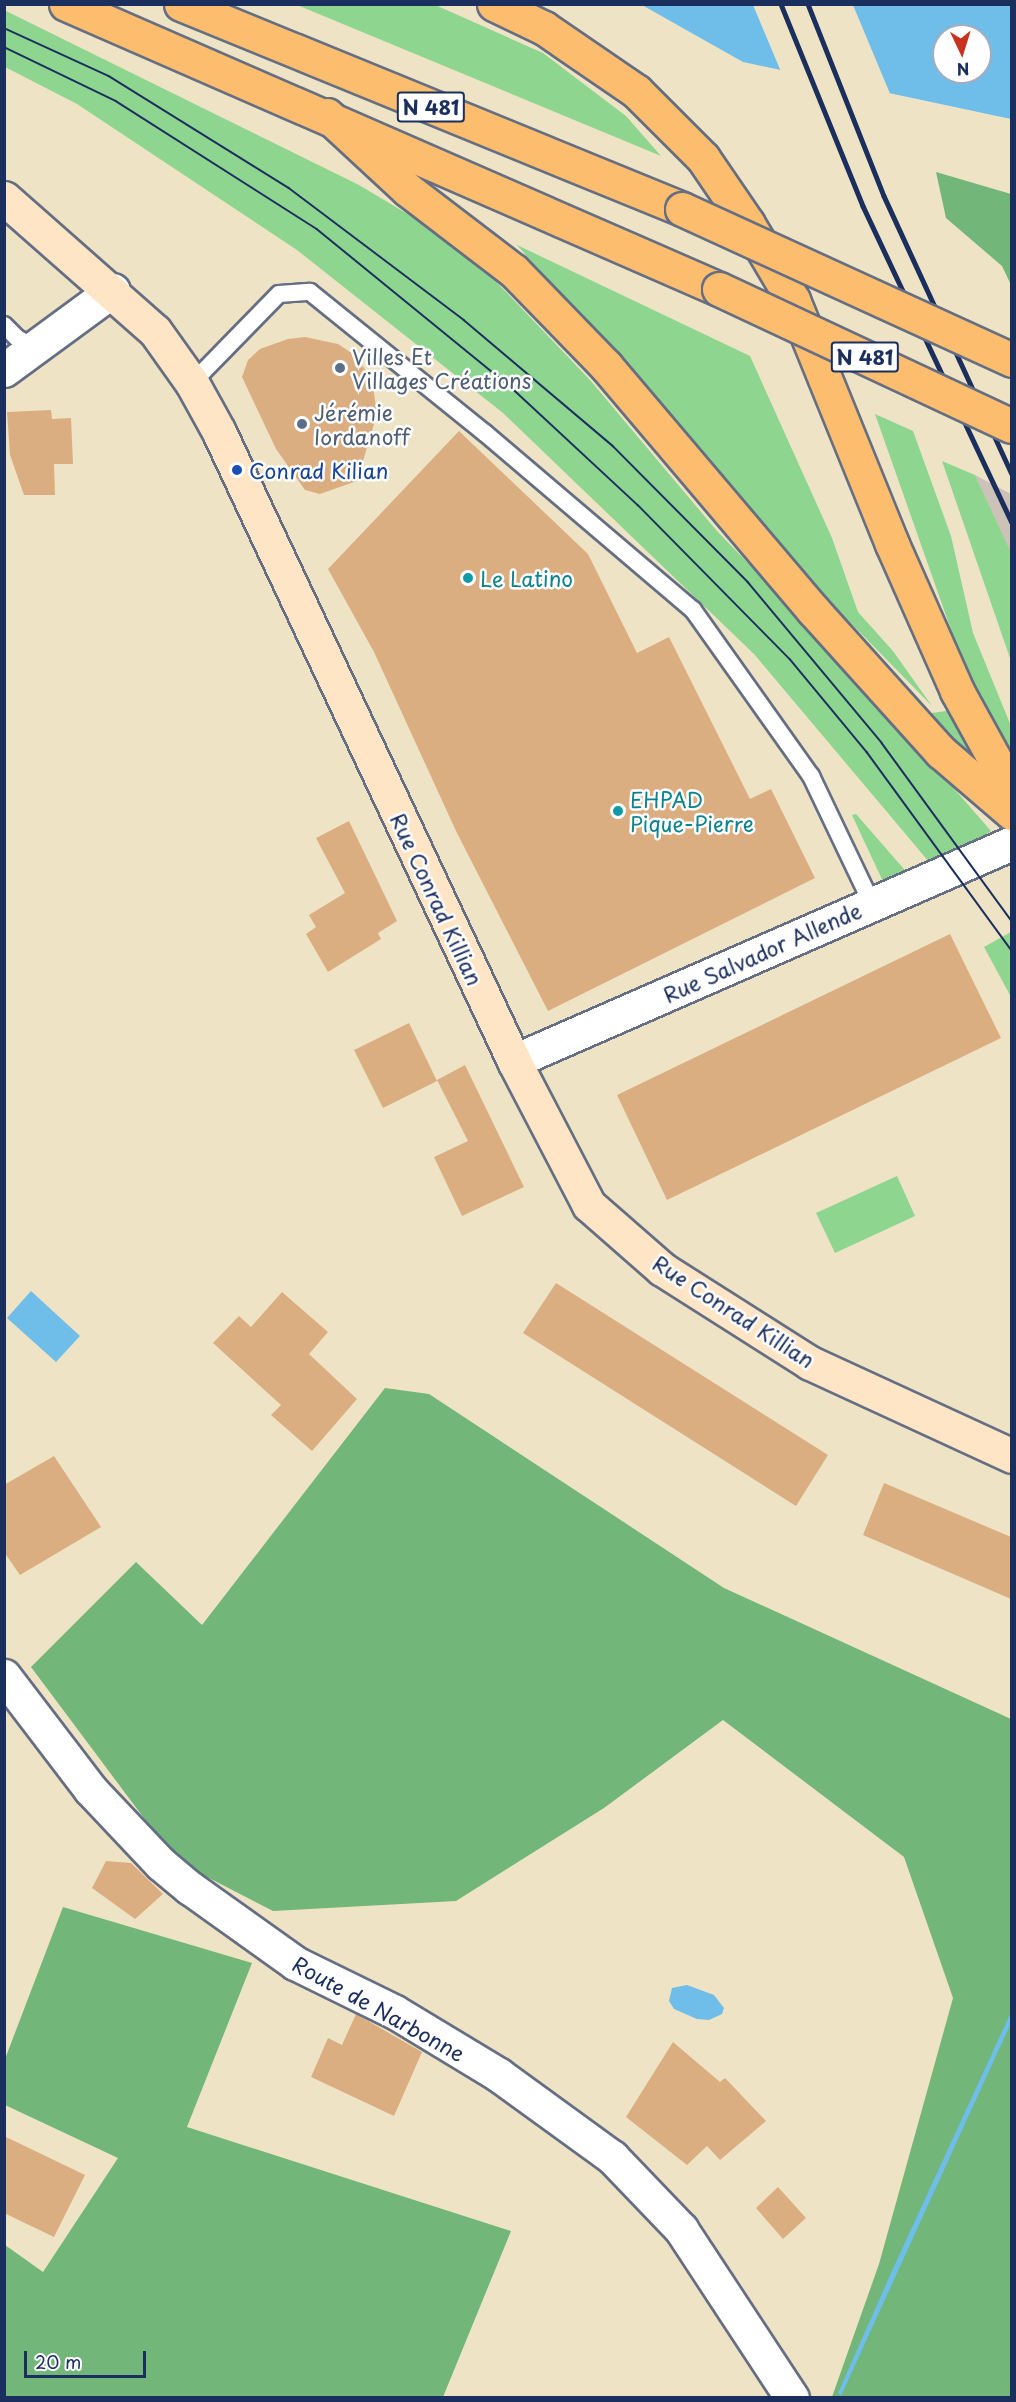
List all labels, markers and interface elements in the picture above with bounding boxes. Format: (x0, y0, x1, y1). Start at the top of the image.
north arrow (932, 24, 992, 84)
text: N (956, 58, 970, 82)
road number: N 481 (396, 90, 466, 124)
road number: N 481 (830, 340, 900, 374)
place label: Villes Et Villages Créations (352, 343, 533, 393)
marker: Villes Et Villages Créations (333, 361, 347, 375)
place label: Jérémie Iordanoff (314, 399, 410, 449)
marker: Jérémie Iordanoff (295, 417, 309, 431)
place label: Conrad Kilian (249, 457, 389, 483)
marker: Conrad Kilian (230, 463, 244, 477)
place label: Le Latino (480, 565, 574, 591)
marker: Le Latino (461, 571, 475, 585)
place label: EHPAD Pique-Pierre (630, 786, 754, 836)
marker: EHPAD Pique-Pierre (611, 804, 625, 818)
street label: Rue Conrad Killian (385, 807, 489, 991)
street label: Rue Salvador Allende (658, 897, 866, 1007)
street label: Rue Conrad Killian (647, 1249, 821, 1373)
street label: Route de Narbonne (289, 1950, 469, 2066)
scale bar (27, 2339, 148, 2377)
text: 20 m (35, 2348, 81, 2375)

